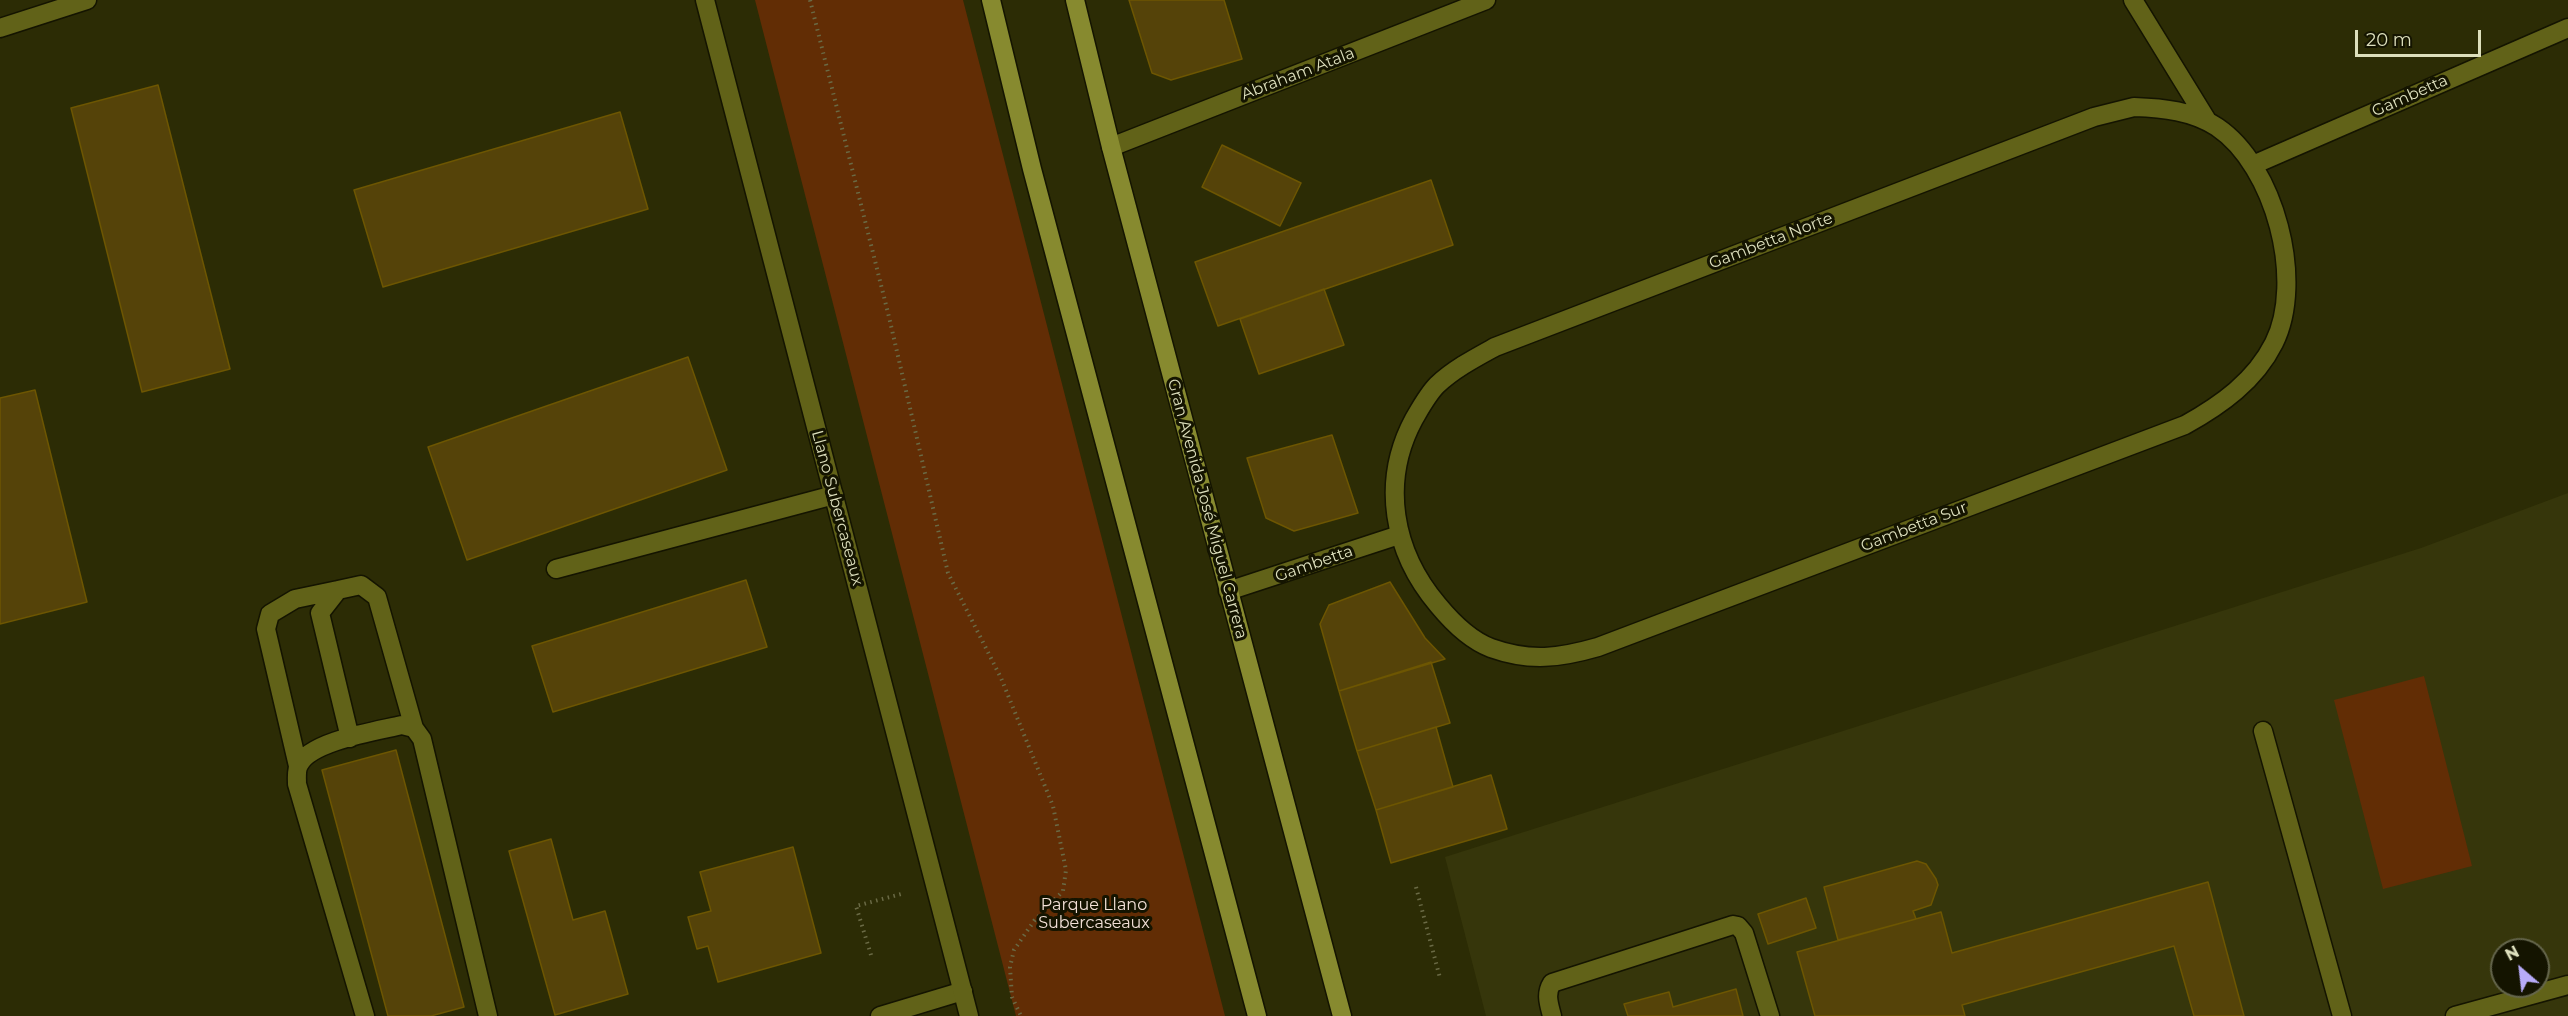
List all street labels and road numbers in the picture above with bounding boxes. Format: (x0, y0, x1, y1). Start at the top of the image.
street label: Abraham Atala (1239, 44, 1357, 104)
street label: Gambetta (2369, 71, 2451, 121)
street label: Gambetta Norte (1706, 209, 1836, 273)
street label: Gran Avenida José Miguel Carrera (1163, 377, 1251, 641)
street label: Llano Subercaseaux (807, 428, 867, 588)
street label: Gambetta Sur (1858, 498, 1970, 556)
street label: Gambetta (1272, 542, 1356, 586)

